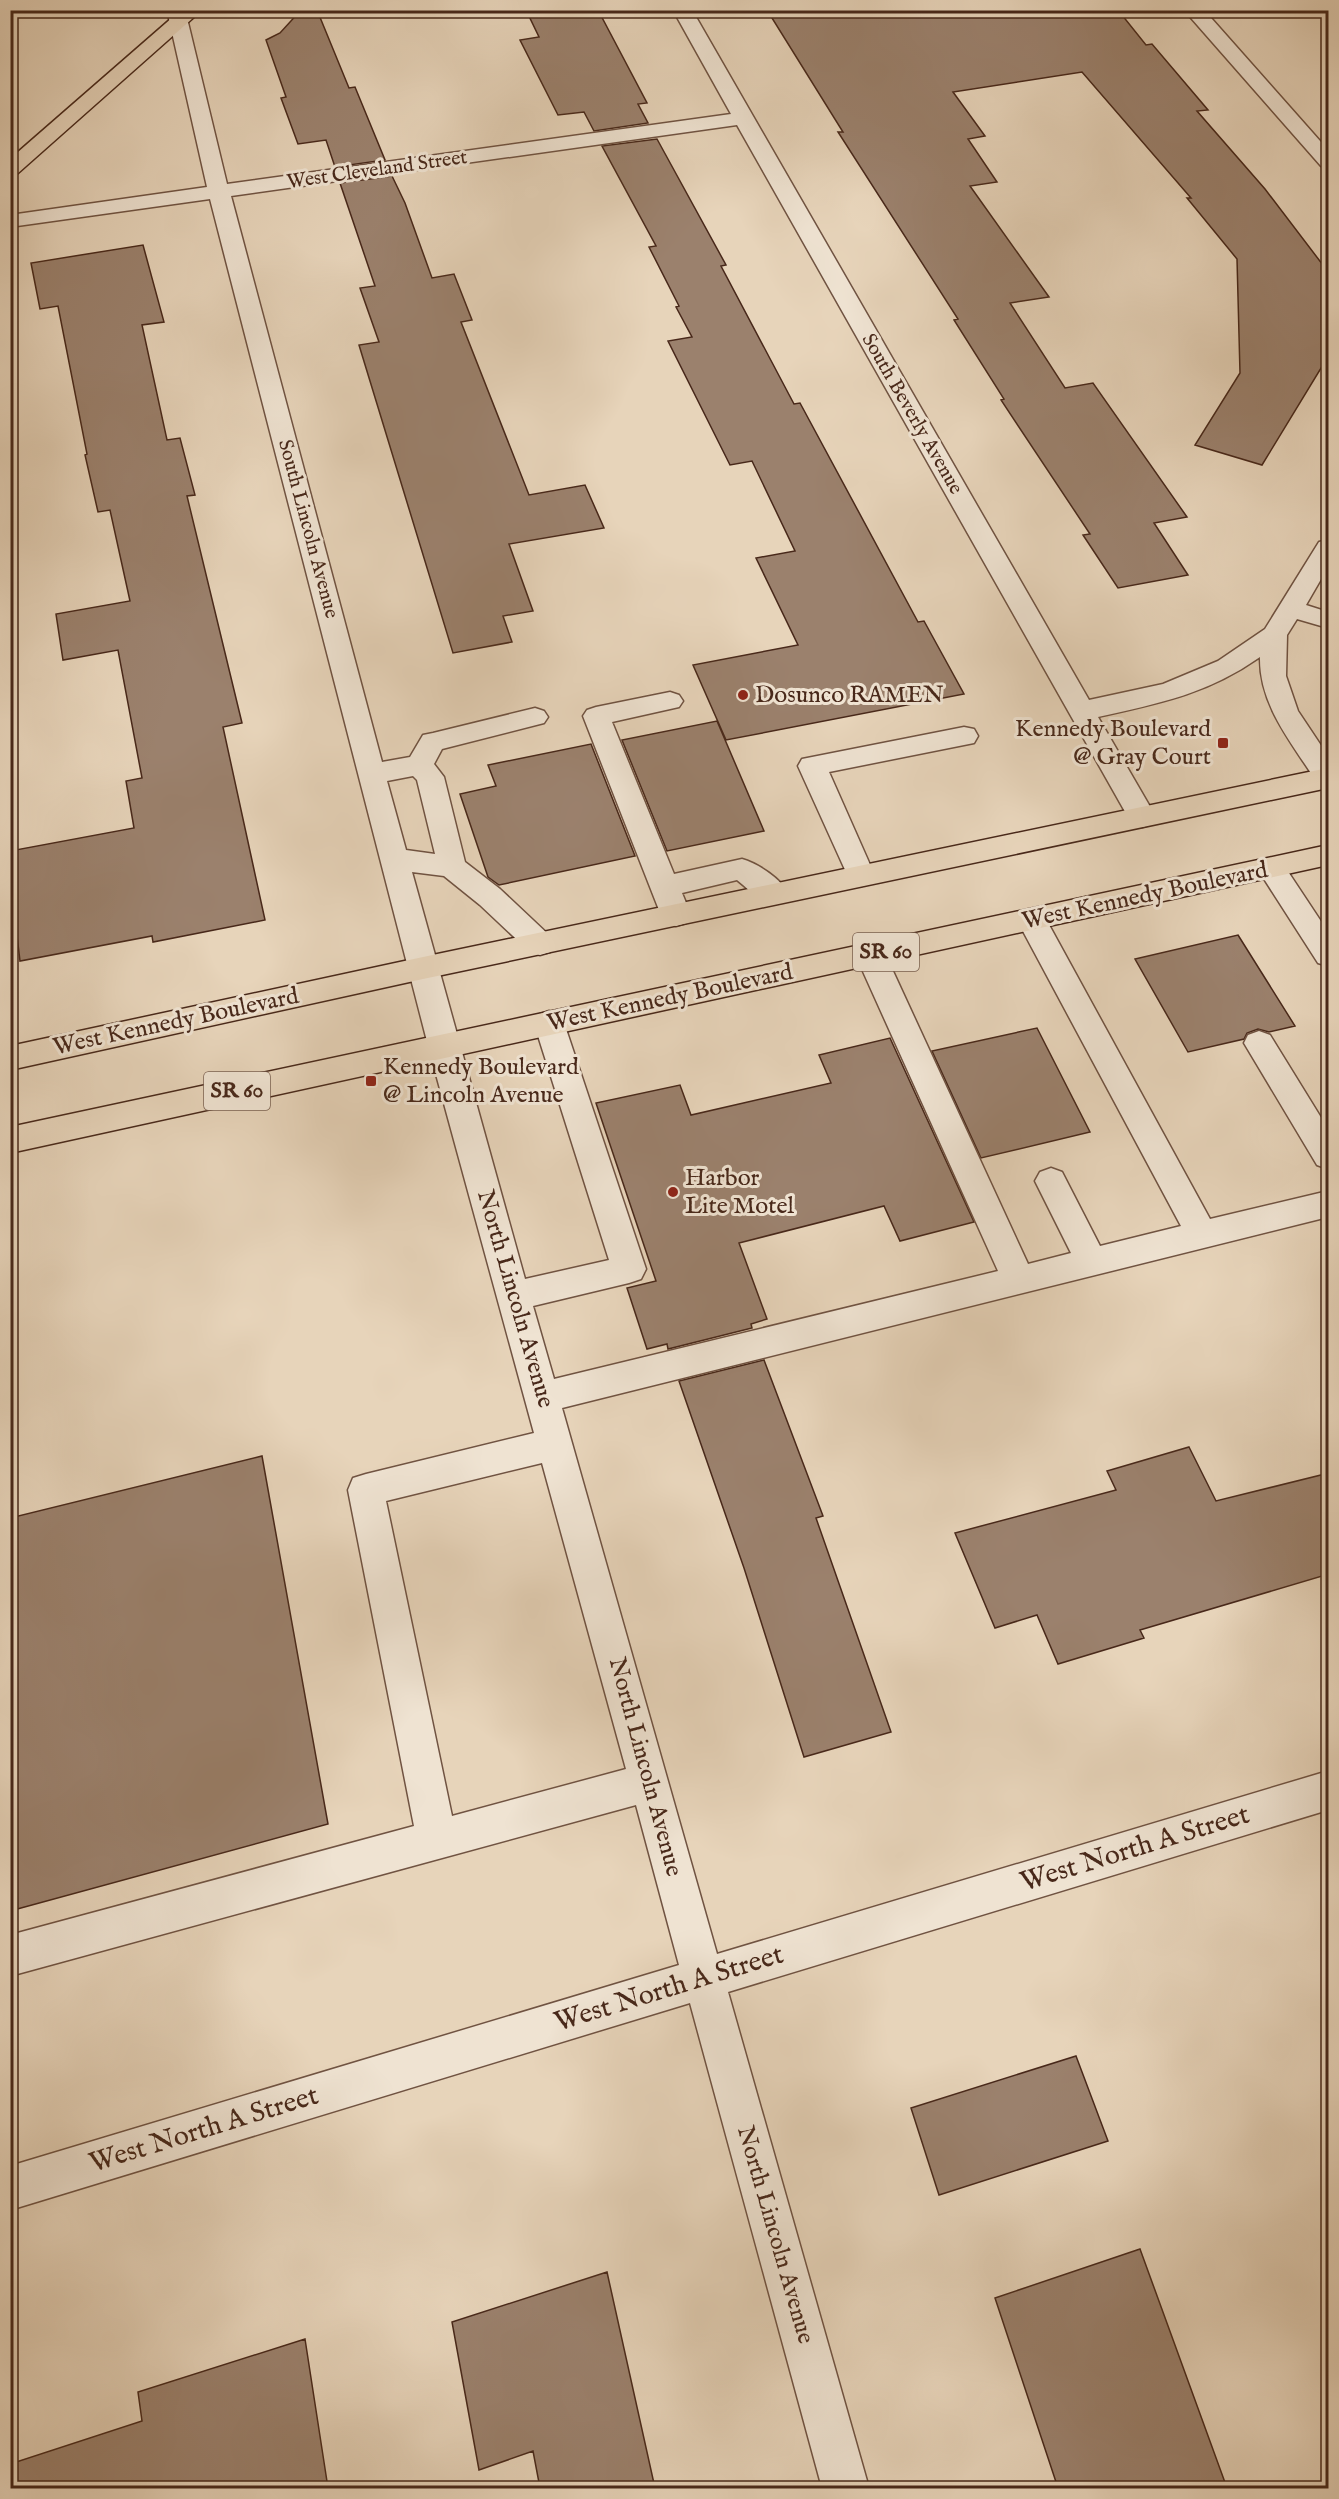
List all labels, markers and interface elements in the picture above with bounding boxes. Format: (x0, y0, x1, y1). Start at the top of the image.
street label: West Cleveland Street (285, 145, 469, 195)
street label: South Beverly Avenue (856, 329, 968, 499)
street label: South Lincoln Avenue (272, 437, 344, 621)
place label: Dosunco RAMEN (755, 680, 944, 711)
marker: Dosunco RAMEN (736, 688, 750, 702)
place label: Kennedy Boulevard @ Gray Court (1015, 714, 1211, 773)
marker: Kennedy Boulevard @ Gray Court (1216, 736, 1230, 750)
street label: West Kennedy Boulevard (1019, 855, 1271, 937)
road number: SR 60 (853, 933, 919, 971)
street label: West Kennedy Boulevard (544, 957, 796, 1039)
street label: West Kennedy Boulevard (50, 981, 302, 1063)
place label: Kennedy Boulevard @ Lincoln Avenue (383, 1052, 579, 1111)
road number: SR 60 (204, 1072, 270, 1110)
marker: Kennedy Boulevard @ Lincoln Avenue (364, 1074, 378, 1088)
place label: Harbor Lite Motel (685, 1163, 794, 1222)
marker: Harbor Lite Motel (666, 1185, 680, 1199)
street label: North Lincoln Avenue (469, 1186, 561, 1412)
street label: North Lincoln Avenue (601, 1654, 689, 1880)
street label: West North A Street (1016, 1797, 1254, 1900)
street label: West North A Street (550, 1937, 788, 2040)
street label: West North A Street (85, 2078, 323, 2181)
street label: North Lincoln Avenue (729, 2122, 821, 2348)

